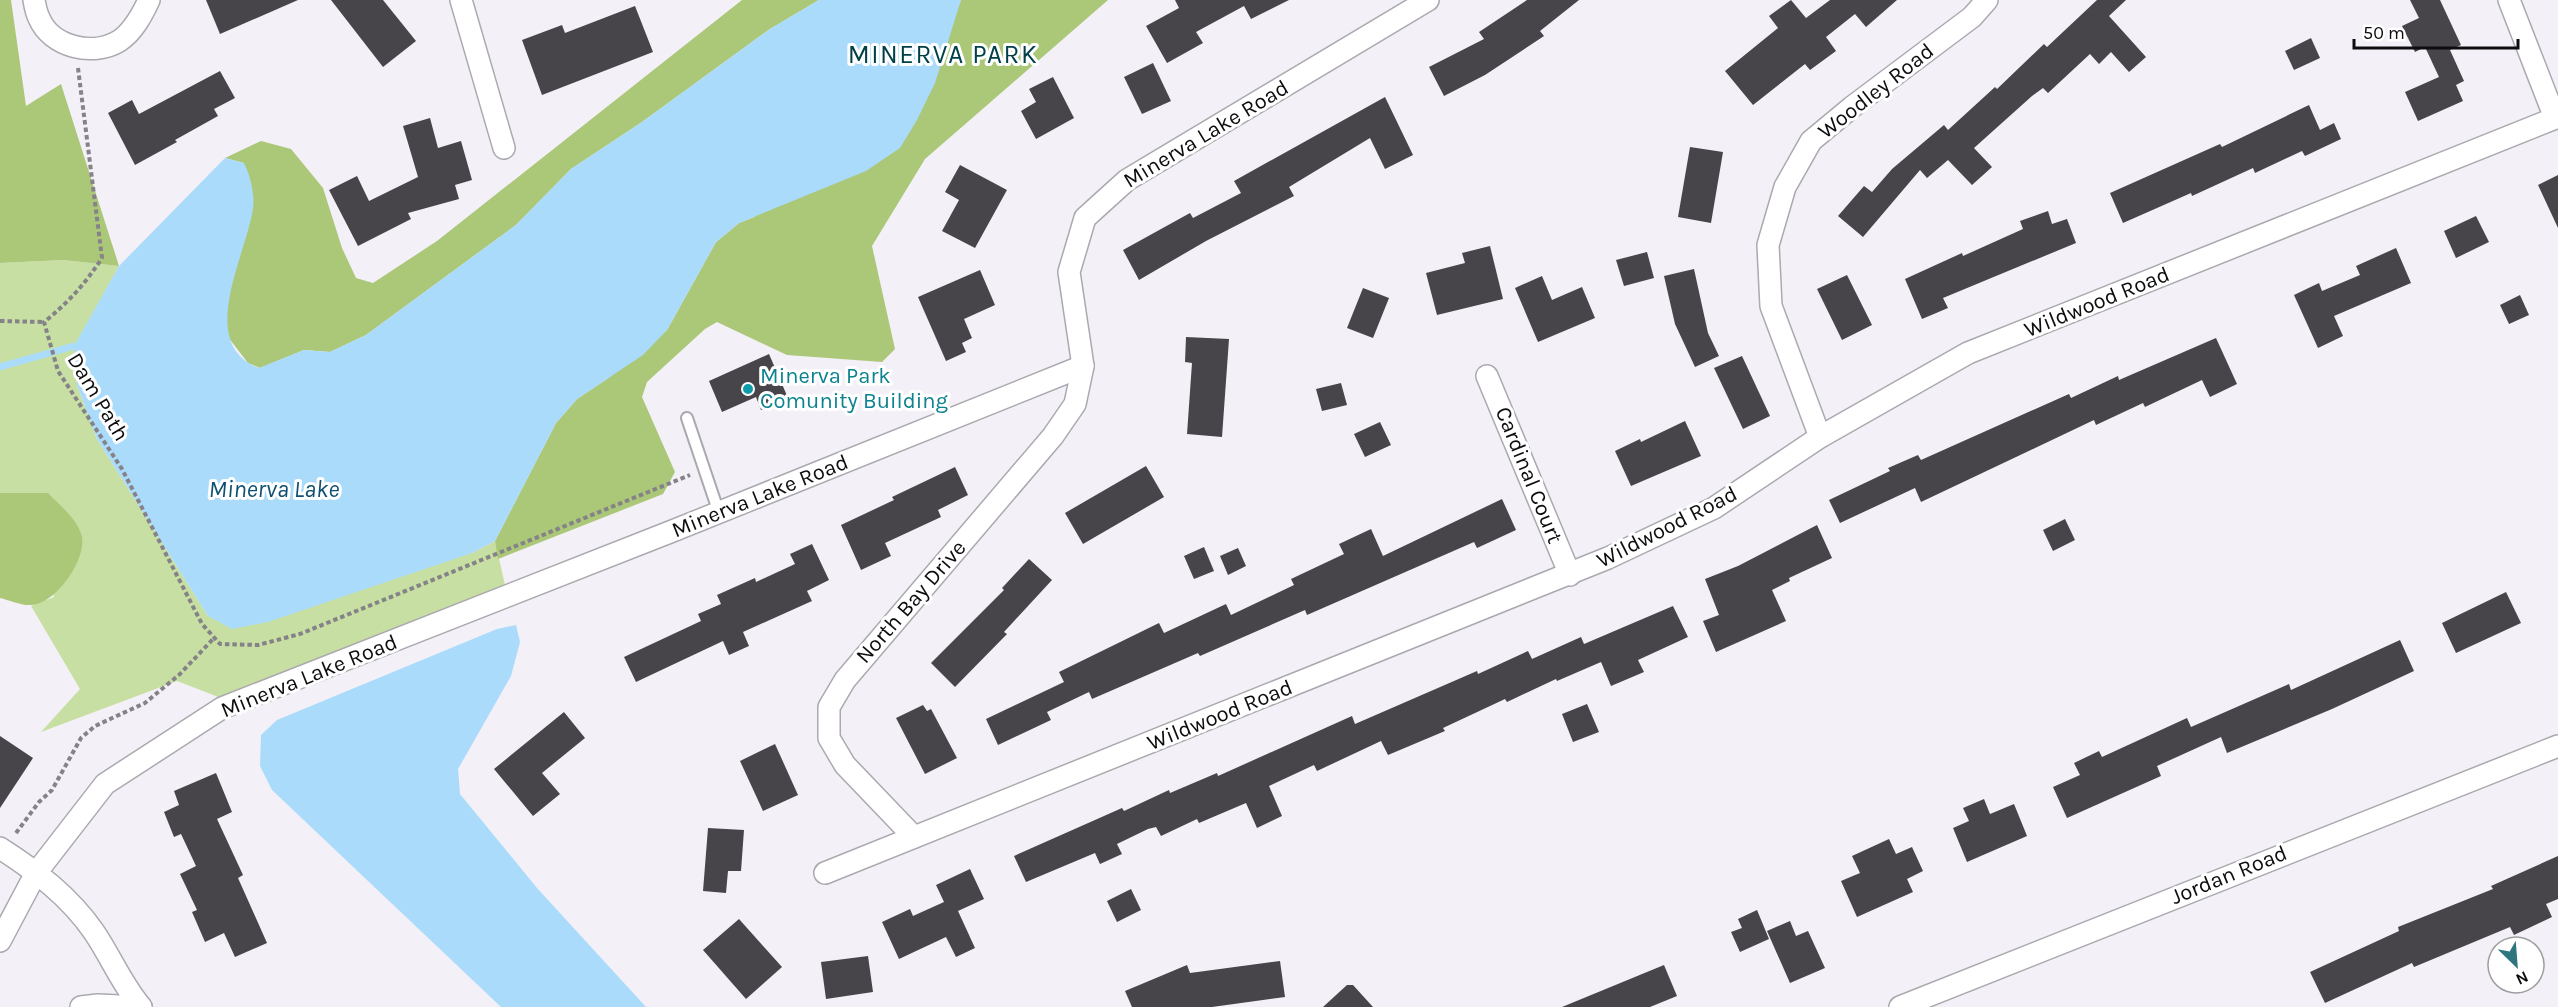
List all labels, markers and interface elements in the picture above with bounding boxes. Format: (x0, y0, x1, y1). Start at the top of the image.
scale bar (2354, 12, 2518, 50)
text: 50 m (2363, 22, 2405, 44)
street label: Woodley Road (1813, 38, 1939, 144)
district label: MINERVA PARK (848, 39, 1038, 70)
street label: Minerva Lake Road (1119, 74, 1293, 194)
street label: Wildwood Road (2021, 261, 2173, 343)
street label: Dam Path (62, 348, 134, 446)
place label: Minerva Park Comunity Building (760, 363, 949, 414)
marker: Minerva Park Comunity Building (741, 382, 755, 396)
street label: Cardinal Court (1490, 403, 1568, 547)
street label: Minerva Lake Road (668, 449, 852, 543)
water label: Minerva Lake (209, 475, 339, 503)
street label: Wildwood Road (1592, 480, 1742, 574)
street label: North Bay Drive (851, 535, 971, 669)
street label: Minerva Lake Road (217, 629, 401, 723)
street label: Wildwood Road (1144, 674, 1296, 756)
street label: Jordan Road (2167, 840, 2291, 910)
north arrow (2486, 935, 2546, 995)
text: N (2513, 967, 2531, 989)

